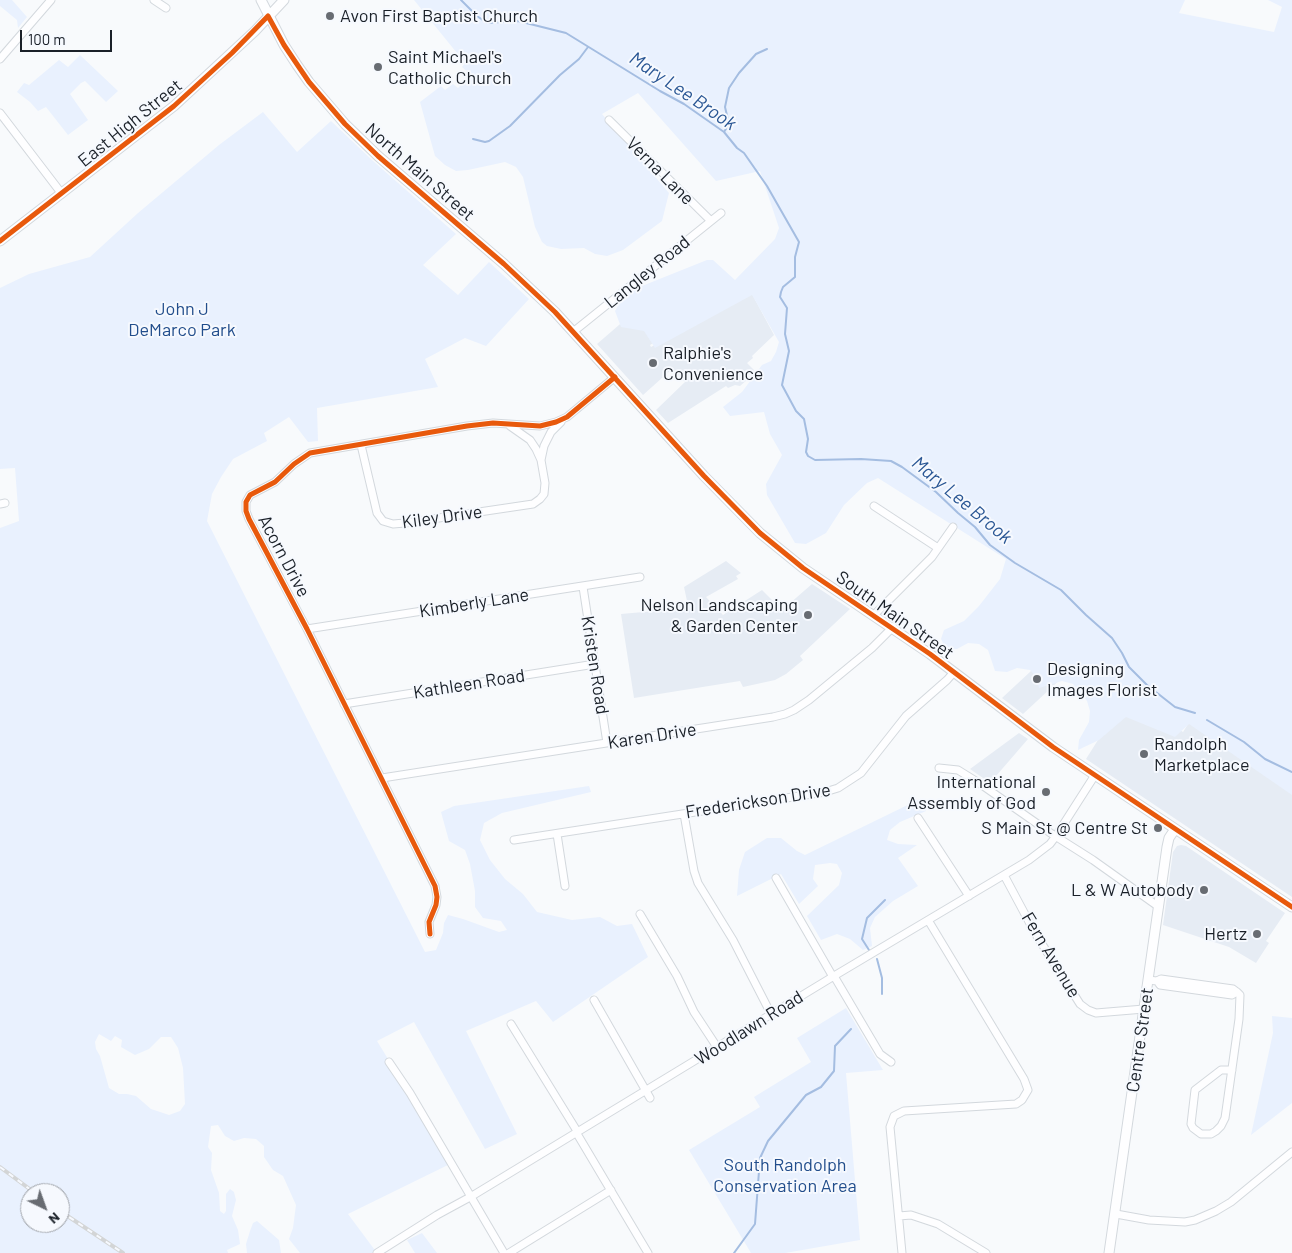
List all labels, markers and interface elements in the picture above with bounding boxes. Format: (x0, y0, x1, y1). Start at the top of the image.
place label: Avon First Baptist Church (340, 5, 538, 27)
marker: Avon First Baptist Church (324, 10, 336, 22)
scale bar (22, 20, 115, 52)
text: 100 m (28, 30, 66, 48)
place label: Saint Michael's Catholic Church (388, 46, 511, 88)
water label: Mary Lee Brook (625, 47, 741, 135)
marker: Saint Michael's Catholic Church (372, 61, 384, 73)
street label: East High Street (74, 75, 186, 171)
street label: North Main Street (361, 119, 479, 225)
street label: Verna Lane (622, 133, 698, 209)
street label: Langley Road (600, 231, 694, 313)
park label: John J DeMarco Park (128, 298, 236, 340)
place label: Ralphie's Convenience (663, 342, 763, 384)
marker: Ralphie's Convenience (647, 357, 659, 369)
water label: Mary Lee Brook (907, 451, 1017, 549)
street label: Kiley Drive (400, 501, 484, 533)
street label: Acorn Drive (253, 511, 315, 601)
street label: South Main Street (832, 566, 958, 664)
street label: Kimberly Lane (418, 584, 530, 622)
place label: Nelson Landscaping & Garden Center (640, 594, 798, 636)
marker: Nelson Landscaping & Garden Center (802, 609, 814, 621)
street label: Kristen Road (577, 614, 613, 716)
place label: Designing Images Florist (1047, 658, 1158, 701)
street label: Kathleen Road (412, 665, 526, 703)
marker: Designing Images Florist (1031, 673, 1043, 685)
street label: Karen Drive (606, 718, 698, 754)
place label: Randolph Marketplace (1154, 733, 1249, 776)
marker: Randolph Marketplace (1138, 748, 1150, 760)
place label: International Assembly of God (907, 771, 1036, 814)
street label: Frederickson Drive (684, 779, 832, 823)
marker: International Assembly of God (1040, 786, 1052, 798)
place label: S Main St @ Centre St (981, 817, 1148, 839)
marker: S Main St @ Centre St (1152, 822, 1164, 834)
place label: L & W Autobody (1071, 879, 1194, 901)
marker: L & W Autobody (1198, 884, 1210, 896)
street label: Fern Avenue (1017, 908, 1085, 1002)
place label: Hertz (1204, 923, 1247, 945)
marker: Hertz (1251, 928, 1263, 940)
street label: Woodlawn Road (691, 986, 807, 1070)
street label: Centre Street (1122, 986, 1158, 1094)
park label: South Randolph Conservation Area (713, 1154, 857, 1196)
north arrow (20, 1183, 70, 1233)
text: N (46, 1209, 64, 1228)

